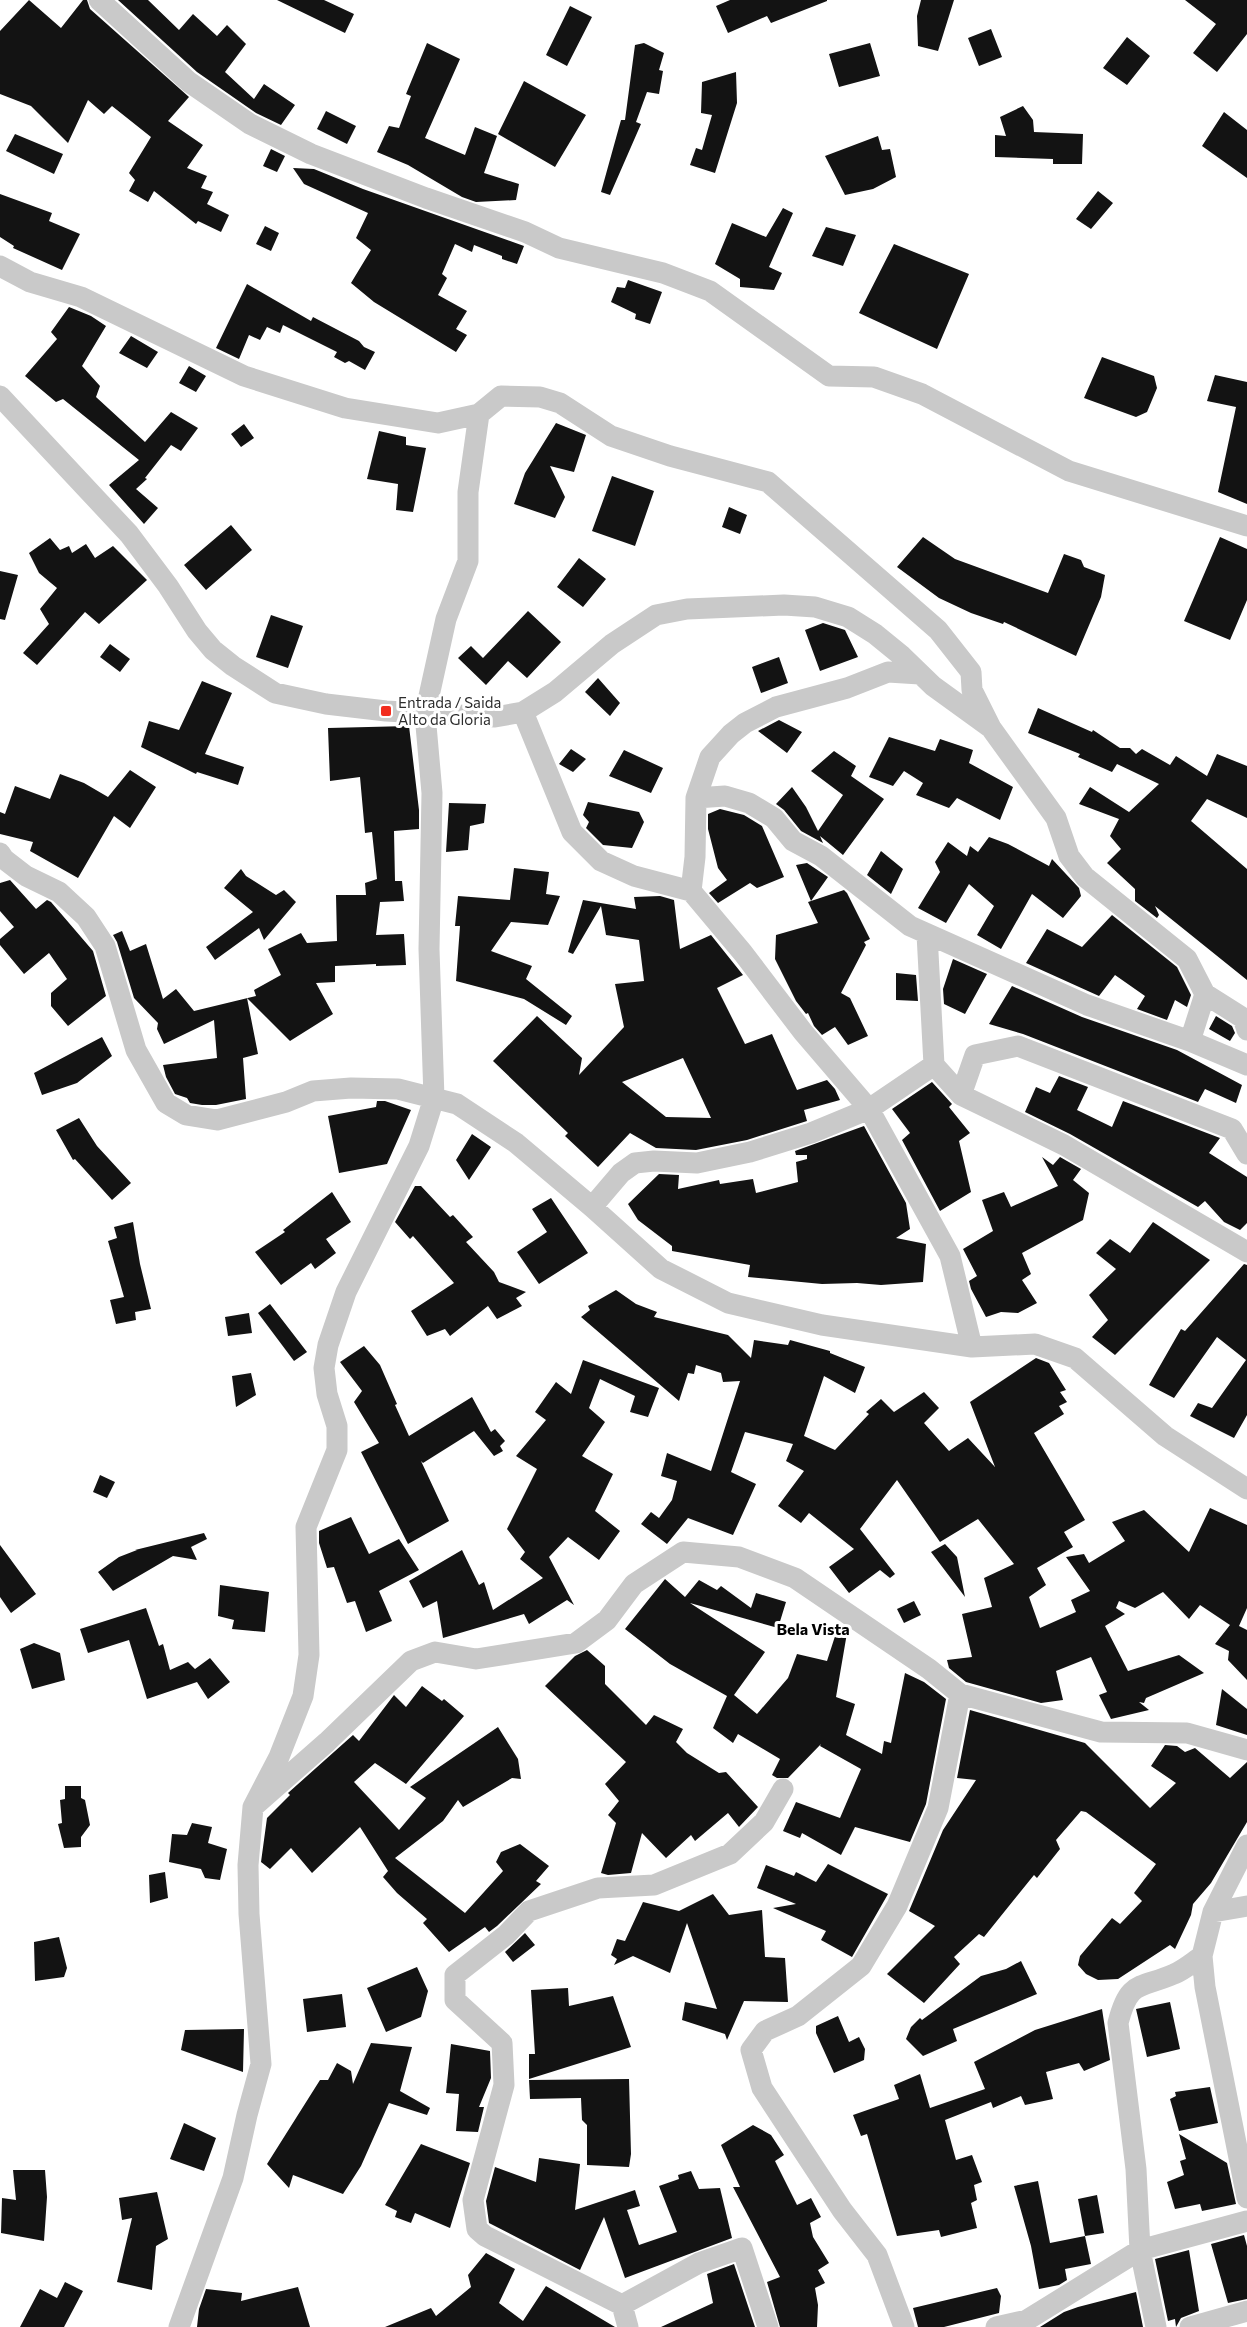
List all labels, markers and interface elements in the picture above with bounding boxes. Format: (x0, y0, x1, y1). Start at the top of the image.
place label: Entrada / Saida Alto da Gloria (398, 693, 501, 728)
marker: Entrada / Saida Alto da Gloria (379, 704, 393, 718)
district label: Bela Vista (776, 1619, 850, 1638)

